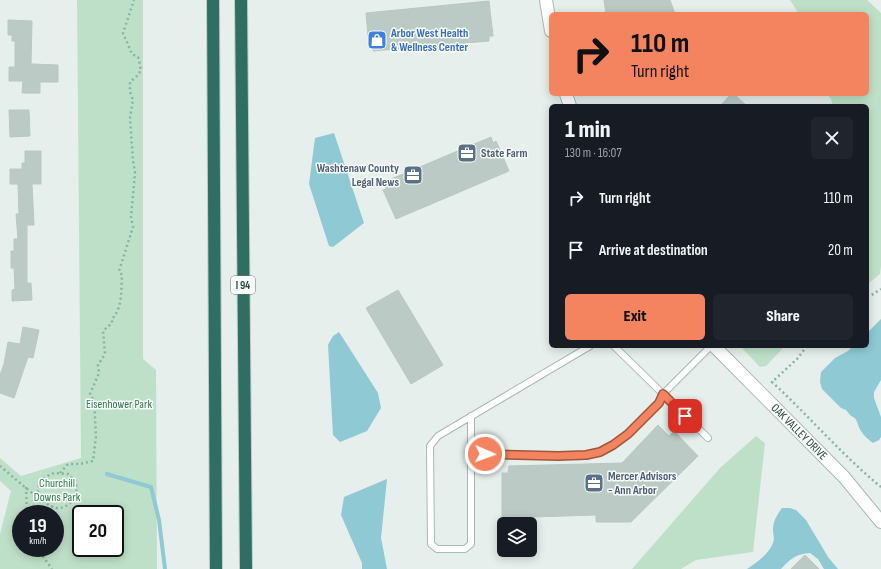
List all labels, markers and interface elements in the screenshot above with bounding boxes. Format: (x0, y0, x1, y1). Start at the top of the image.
place label: Arbor West Health & Wellness Center (390, 26, 468, 55)
text: 110 m (631, 27, 689, 60)
icon: right (565, 28, 617, 80)
shop icon: Arbor West Health & Wellness Center (366, 29, 388, 51)
text: Turn right (631, 61, 689, 82)
text: 1 min (565, 115, 611, 144)
button: close (811, 117, 853, 159)
office icon: State Farm (456, 142, 478, 164)
text: 130 m · 16:07 (565, 145, 622, 161)
place label: State Farm (481, 146, 527, 161)
place label: Washtenaw County Legal News (317, 161, 399, 190)
office icon: Washtenaw County Legal News (402, 164, 424, 186)
icon: right (565, 187, 587, 209)
text: Turn right (599, 189, 651, 208)
text: 110 m (824, 189, 853, 208)
icon: arrive (565, 239, 587, 261)
text: Arrive at destination (599, 241, 708, 260)
text: 20 m (828, 241, 853, 260)
road number: I 94 (231, 276, 255, 294)
button: Exit (565, 294, 705, 340)
button: Share (713, 294, 853, 340)
park label: Eisenhower Park (86, 397, 152, 412)
pin (668, 399, 702, 433)
street label: OAK VALLEY DRIVE (768, 401, 830, 463)
icon: arrive (674, 405, 696, 427)
position arrow (464, 433, 506, 475)
place label: Mercer Advisors - Ann Arbor (608, 469, 677, 498)
office icon: Mercer Advisors - Ann Arbor (583, 472, 605, 494)
park label: Churchill Downs Park (34, 476, 81, 505)
speed limit sign: 20 (72, 505, 124, 557)
text: 19 (29, 514, 47, 538)
map controls (497, 517, 537, 557)
button: layers (497, 517, 537, 557)
text: km/h (29, 535, 47, 547)

